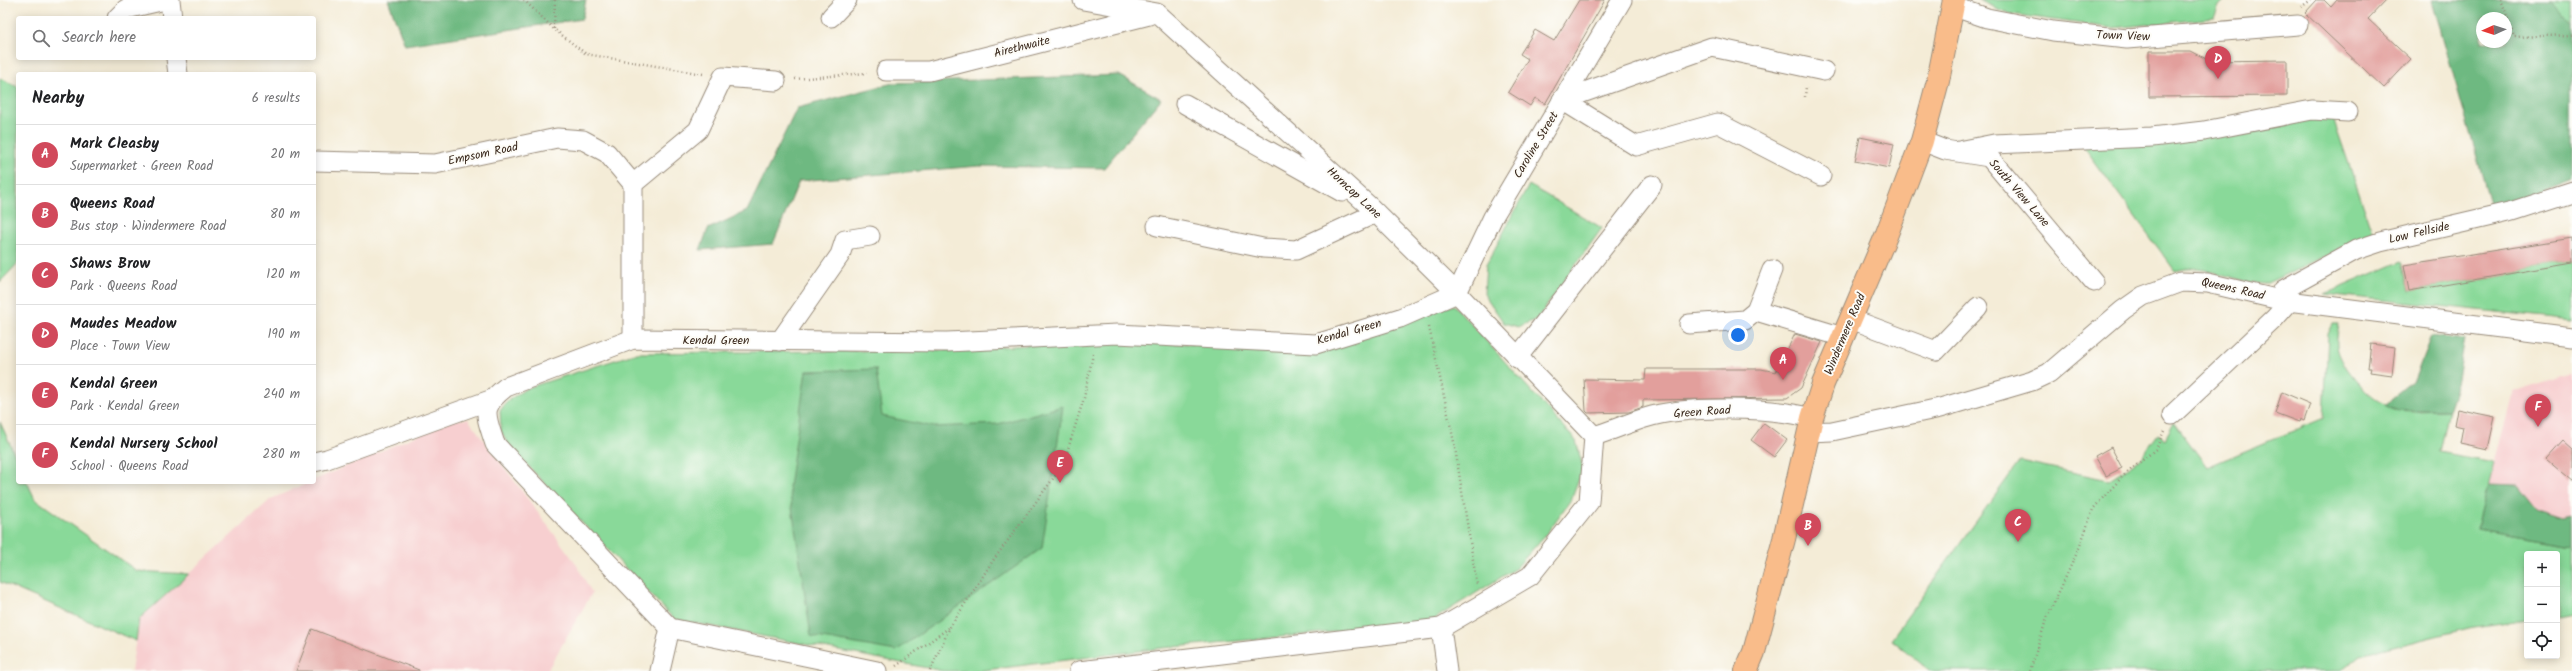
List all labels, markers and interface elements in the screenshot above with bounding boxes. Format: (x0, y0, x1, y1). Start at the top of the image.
north arrow (2476, 12, 2512, 48)
search box (16, 16, 316, 60)
text: Search here (62, 26, 136, 50)
street label: Town View (2096, 26, 2151, 46)
icon: search (30, 27, 52, 49)
street label: Airethwaite (992, 31, 1053, 63)
pin: D (2205, 46, 2231, 79)
text: Nearby (32, 85, 84, 112)
text: 6 results (252, 88, 300, 109)
street label: Caroline Street (1509, 108, 1564, 182)
text: Mark Cleasby (70, 132, 159, 156)
street label: Empsom Road (446, 137, 521, 171)
text: A (41, 144, 49, 165)
text: 20 m (270, 144, 300, 165)
street label: South View Lane (1984, 155, 2054, 232)
text: Supermarket · Green Road (70, 156, 213, 177)
street label: Horncop Lane (1322, 162, 1386, 224)
text: Queens Road (70, 192, 155, 216)
text: B (41, 204, 49, 225)
text: 80 m (270, 204, 300, 225)
text: Bus stop · Windermere Road (70, 216, 226, 237)
street label: Low Fellside (2387, 217, 2452, 249)
text: Shaws Brow (70, 252, 150, 276)
text: C (41, 264, 49, 285)
text: 120 m (266, 264, 300, 285)
street label: Queens Road (2199, 272, 2268, 306)
text: Park · Queens Road (70, 276, 177, 297)
street label: Windermere Road (1819, 289, 1871, 378)
text: Maudes Meadow (70, 312, 176, 336)
street label: Kendal Green (1314, 314, 1384, 350)
text: D (41, 324, 49, 345)
text: 190 m (268, 324, 300, 345)
your location (1728, 325, 1748, 345)
street label: Kendal Green (683, 331, 749, 350)
text: Place · Town View (70, 336, 170, 357)
pin: A (1770, 347, 1796, 380)
text: Kendal Green (70, 372, 158, 396)
text: E (41, 384, 49, 405)
text: 240 m (263, 384, 300, 405)
pin: F (2525, 394, 2551, 427)
text: Park · Kendal Green (70, 396, 179, 417)
street label: Green Road (1673, 400, 1732, 423)
text: Kendal Nursery School (70, 432, 217, 456)
text: F (41, 444, 49, 465)
text: 280 m (263, 444, 300, 465)
pin: E (1047, 450, 1073, 483)
text: School · Queens Road (70, 456, 188, 477)
pin: C (2005, 509, 2031, 542)
pin: B (1795, 513, 1821, 546)
map controls (2524, 551, 2560, 659)
button: + (2524, 551, 2560, 587)
button: − (2524, 587, 2560, 623)
button: locate (2524, 623, 2560, 659)

